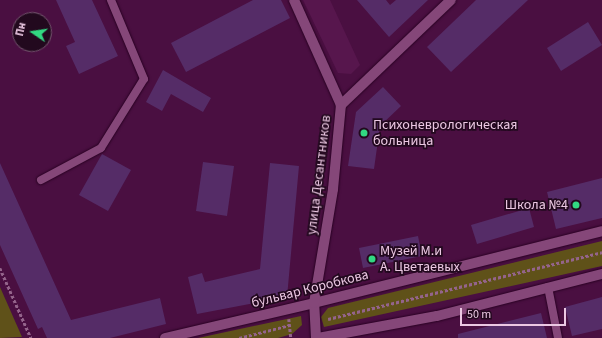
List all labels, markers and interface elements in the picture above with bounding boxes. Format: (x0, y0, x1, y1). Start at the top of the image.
north arrow (12, 12, 52, 52)
text: Пн (12, 21, 30, 38)
street label: улица Десантников (303, 114, 335, 236)
place label: Психоневрологическая больница (373, 117, 517, 150)
marker: Психоневрологическая больница (358, 127, 370, 139)
place label: Школа №4 (505, 197, 568, 213)
marker: Школа №4 (571, 200, 581, 210)
place label: Музей М.и А. Цветаевых (380, 243, 460, 276)
marker: Музей М.и А. Цветаевых (367, 254, 377, 264)
street label: бульвар Коробкова (250, 266, 370, 312)
scale bar (462, 300, 568, 326)
text: 50 m (467, 306, 491, 323)

